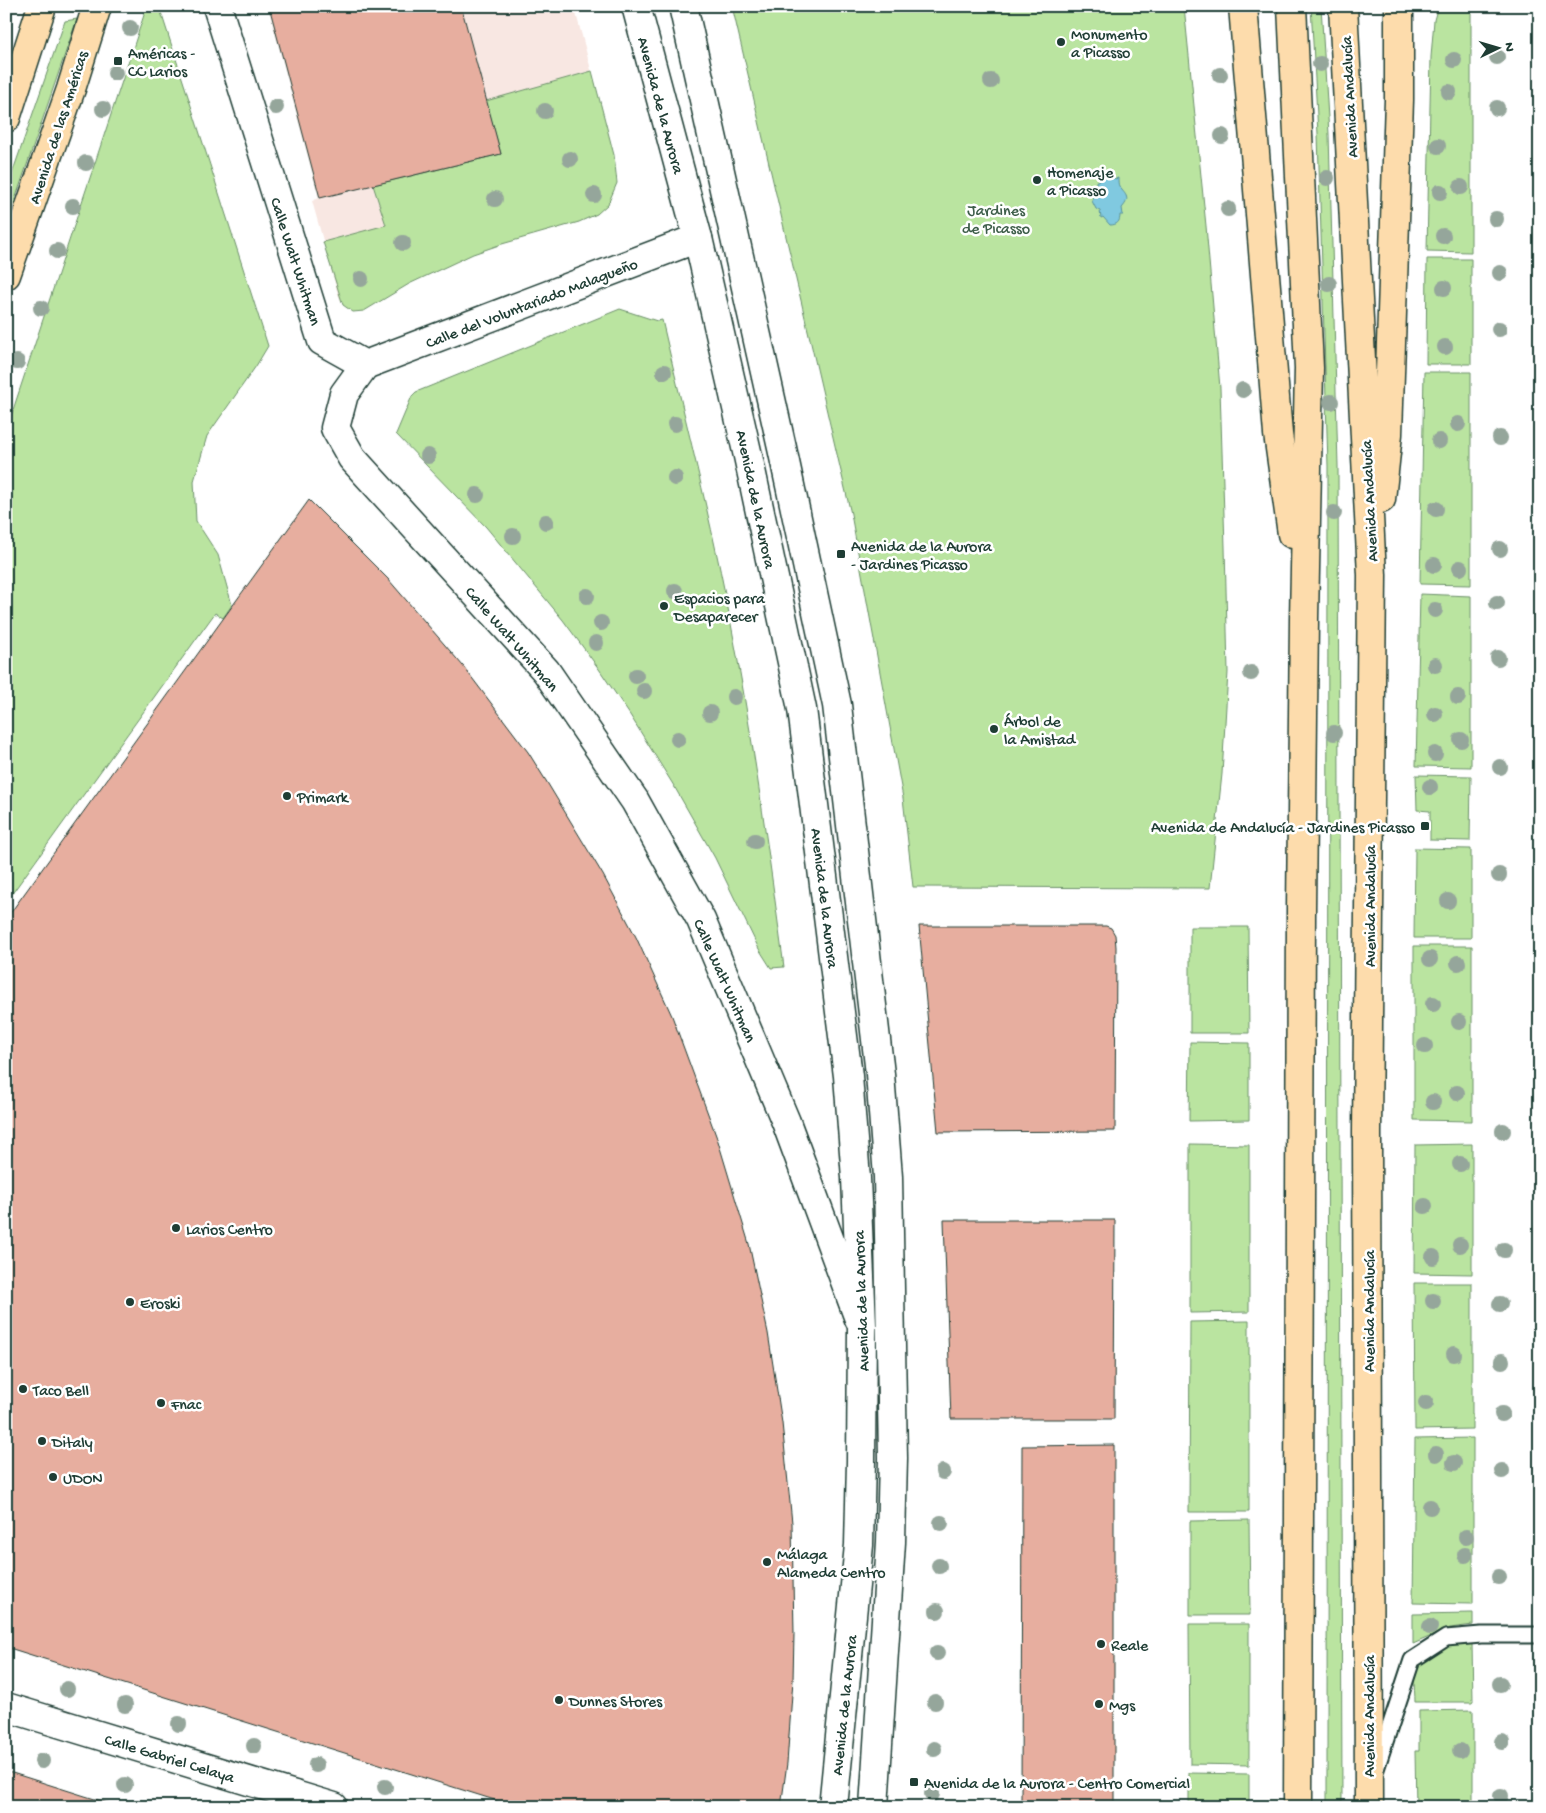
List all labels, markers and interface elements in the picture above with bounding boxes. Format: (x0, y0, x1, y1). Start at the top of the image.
north arrow (1474, 22, 1524, 72)
place label: Monumento a Picasso (1071, 27, 1148, 64)
street label: Avenida Andalucía (1339, 34, 1364, 158)
street label: Avenida de la Aurora (631, 35, 686, 178)
marker: Monumento a Picasso (1055, 36, 1067, 48)
text: N (1500, 42, 1517, 52)
place label: Américas - CC Larios (128, 46, 195, 83)
street label: Avenida de las Américas (27, 48, 94, 207)
marker: Américas - CC Larios (112, 55, 124, 67)
place label: Homenaje a Picasso (1047, 165, 1114, 202)
marker: Homenaje a Picasso (1031, 174, 1043, 186)
street label: Calle Walt Whitman (264, 196, 323, 329)
park label: Jardines de Picasso (962, 203, 1030, 240)
street label: Calle del Voluntariado Malagueño (424, 256, 641, 355)
street label: Avenida de la Aurora (730, 429, 778, 572)
street label: Avenida Andalucía (1359, 438, 1384, 562)
place label: Avenida de la Aurora - Jardines Picasso (851, 539, 993, 576)
marker: Avenida de la Aurora - Jardines Picasso (835, 548, 847, 560)
street label: Calle Walt Whitman (460, 584, 561, 697)
place label: Espacios para Desaparecer (673, 591, 766, 628)
marker: Espacios para Desaparecer (658, 600, 670, 612)
place label: Árbol de la Amistad (1004, 713, 1077, 751)
marker: Árbol de la Amistad (988, 723, 1000, 735)
marker: Primark (281, 790, 293, 802)
place label: Primark (296, 790, 350, 809)
place label: Avenida de Andalucía - Jardines Picasso (1151, 820, 1415, 839)
marker: Avenida de Andalucía - Jardines Picasso (1419, 820, 1431, 832)
street label: Avenida de la Aurora (805, 827, 841, 971)
street label: Avenida Andalucía (1363, 844, 1382, 967)
street label: Calle Walt Whitman (687, 917, 759, 1046)
marker: Larios Centro (170, 1222, 182, 1234)
place label: Larios Centro (186, 1222, 273, 1241)
street label: Avenida de la Aurora (852, 1229, 875, 1372)
street label: Avenida Andalucía (1362, 1249, 1381, 1372)
marker: Eroski (124, 1296, 136, 1308)
place label: Eroski (140, 1296, 180, 1315)
marker: Taco Bell (17, 1383, 29, 1395)
place label: Taco Bell (32, 1383, 89, 1402)
marker: Fnac (155, 1397, 167, 1409)
place label: Fnac (170, 1397, 202, 1416)
marker: Ditaly (36, 1435, 48, 1447)
place label: Ditaly (51, 1435, 93, 1454)
marker: UDON (47, 1471, 59, 1483)
place label: UDON (63, 1471, 103, 1490)
place label: Málaga Alameda Centro (777, 1547, 886, 1584)
marker: Málaga Alameda Centro (761, 1556, 773, 1568)
street label: Avenida de la Aurora (830, 1633, 863, 1776)
marker: Reale (1095, 1638, 1107, 1650)
place label: Reale (1111, 1638, 1149, 1657)
street label: Avenida Andalucía (1362, 1654, 1381, 1777)
marker: Dunnes Stores (553, 1694, 565, 1706)
place label: Dunnes Stores (568, 1694, 663, 1713)
marker: Mgs (1093, 1698, 1105, 1710)
place label: Mgs (1109, 1698, 1136, 1717)
street label: Calle Gabriel Celaya (102, 1732, 237, 1789)
marker: Avenida de la Aurora - Centro Comercial (908, 1776, 920, 1788)
place label: Avenida de la Aurora - Centro Comercial (924, 1776, 1190, 1795)

